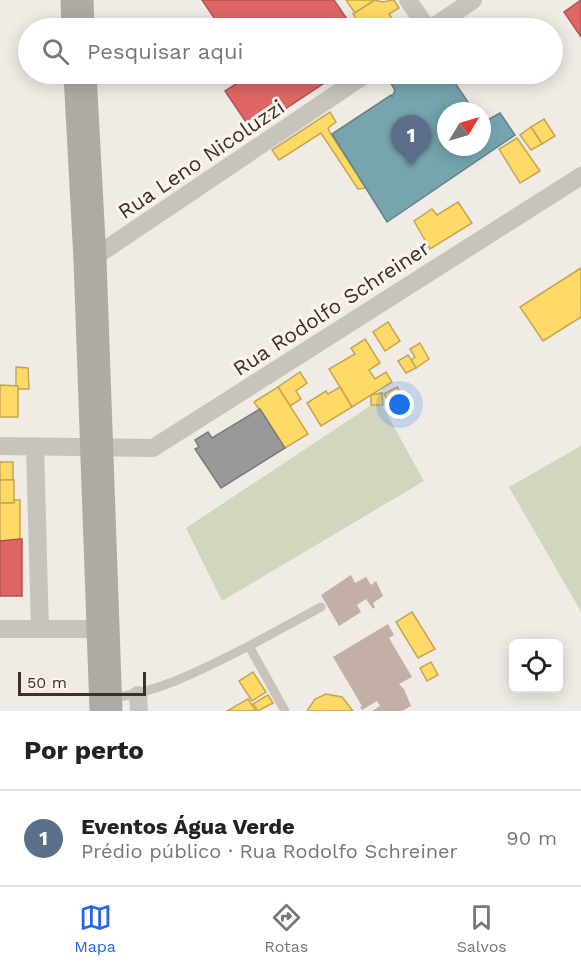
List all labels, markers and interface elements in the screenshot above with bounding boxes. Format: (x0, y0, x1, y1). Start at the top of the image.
search box (18, 18, 563, 84)
icon: search (39, 35, 72, 68)
text: Pesquisar aqui (87, 39, 243, 64)
street label: Rua Leno Nicoluzzi (113, 94, 289, 224)
north arrow (437, 102, 491, 156)
pin: 1 (392, 116, 430, 165)
street label: Rua Rodolfo Schreiner (228, 235, 434, 381)
your location (385, 390, 414, 419)
map controls (509, 639, 563, 693)
button: locate (509, 639, 563, 693)
scale bar (18, 669, 146, 696)
text: 50 m (27, 673, 67, 692)
text: Por perto (24, 735, 144, 765)
text: Eventos Água Verde (81, 814, 295, 839)
text: 1 (39, 826, 48, 850)
text: 90 m (506, 826, 557, 850)
text: Prédio público · Rua Rodolfo Schreiner (81, 839, 458, 863)
tab: Mapa (74, 901, 116, 956)
tab: Rotas (264, 901, 308, 956)
tab: Salvos (457, 901, 507, 956)

